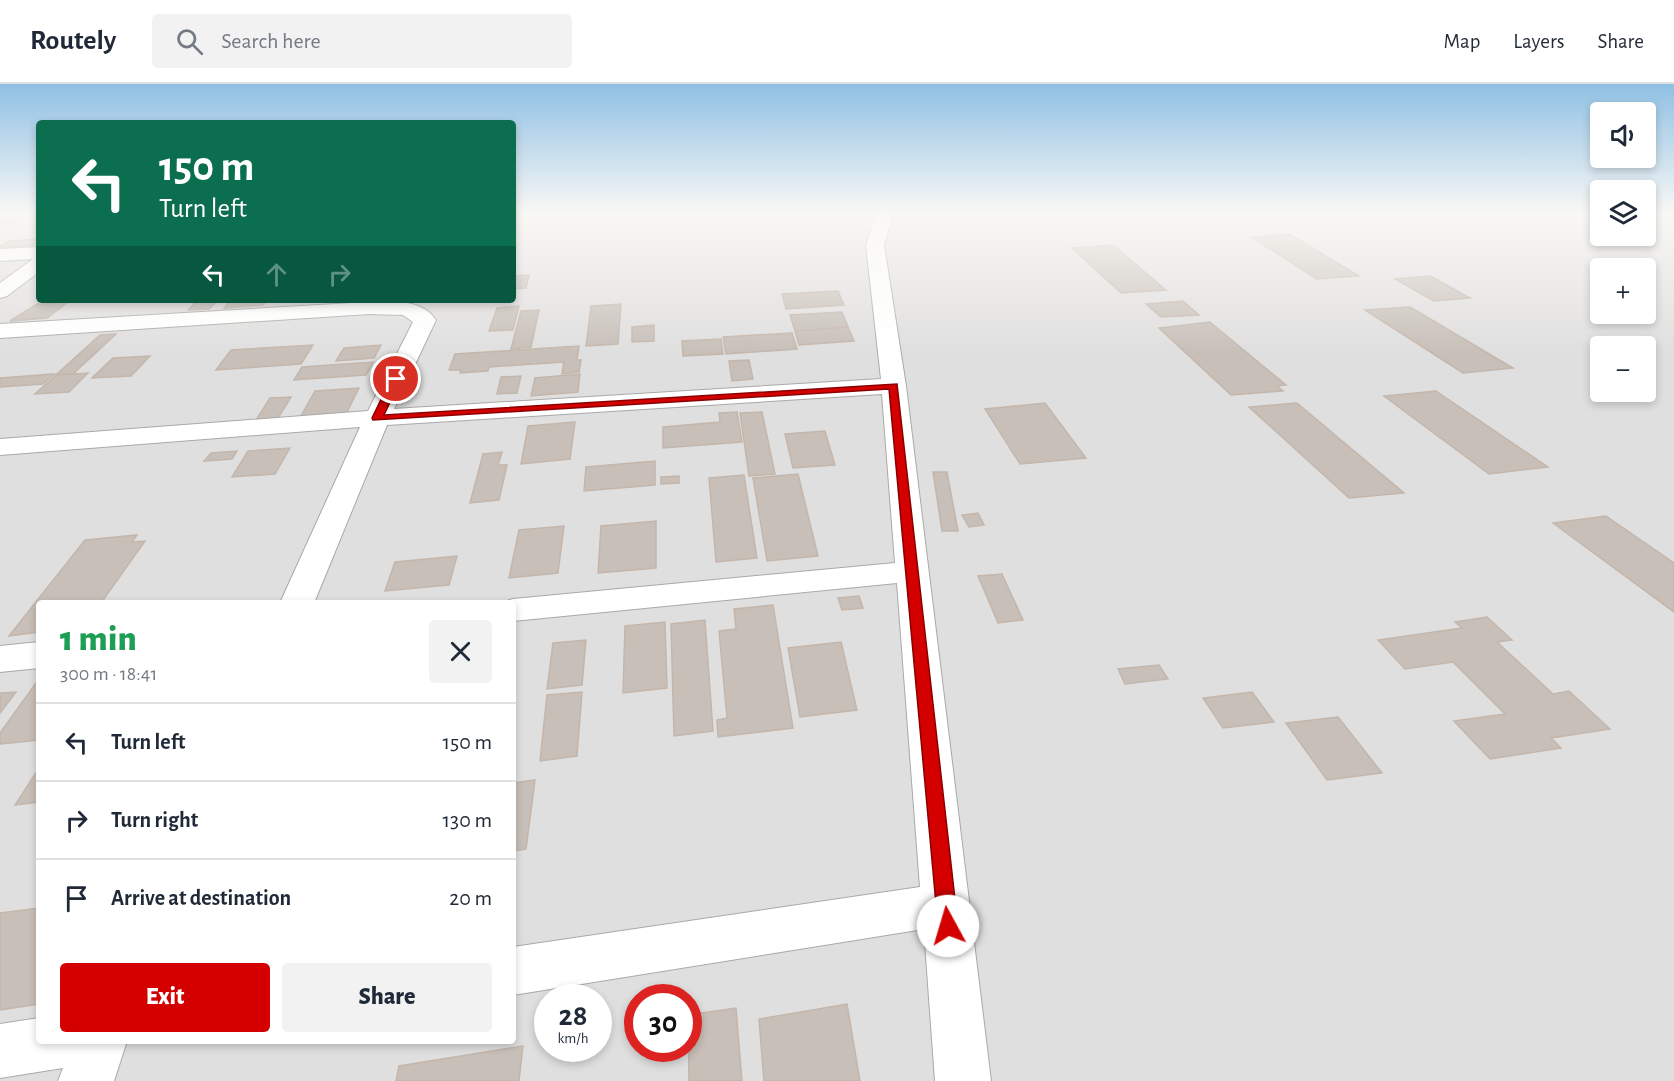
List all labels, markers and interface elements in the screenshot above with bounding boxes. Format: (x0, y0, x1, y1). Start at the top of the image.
search box (152, 14, 572, 68)
icon: search (173, 25, 206, 58)
text: Routely (30, 27, 116, 55)
text: Search here (221, 30, 321, 52)
text: Map (1444, 31, 1480, 52)
text: Layers (1513, 31, 1564, 52)
text: Share (1597, 31, 1644, 52)
map controls (1590, 102, 1656, 402)
button: sound (1590, 102, 1656, 168)
icon: left (60, 144, 138, 222)
text: 150 m (159, 146, 254, 188)
button: layers (1590, 180, 1656, 246)
text: Turn left (159, 195, 247, 222)
icon: left (197, 258, 230, 291)
icon: ahead (260, 258, 293, 291)
icon: right (323, 258, 356, 291)
button: + (1590, 258, 1656, 324)
button: − (1590, 336, 1656, 402)
pin (370, 353, 421, 404)
icon: arrive (379, 362, 412, 395)
button: close (429, 620, 492, 683)
text: 1 min (60, 621, 137, 657)
text: 300 m · 18:41 (60, 664, 157, 684)
icon: left (60, 726, 93, 759)
text: Turn left (111, 731, 185, 753)
text: 150 m (442, 731, 492, 753)
icon: right (60, 804, 93, 837)
text: Turn right (111, 809, 198, 831)
text: 130 m (443, 809, 492, 831)
icon: arrive (60, 882, 93, 915)
text: Arrive at destination (111, 887, 291, 909)
text: 20 m (449, 887, 492, 909)
position arrow (916, 894, 980, 958)
button: Exit (60, 963, 270, 1032)
button: Share (282, 963, 492, 1032)
speed limit sign: 30 (624, 984, 702, 1062)
text: 28 (559, 1001, 587, 1031)
text: km/h (558, 1031, 588, 1046)

